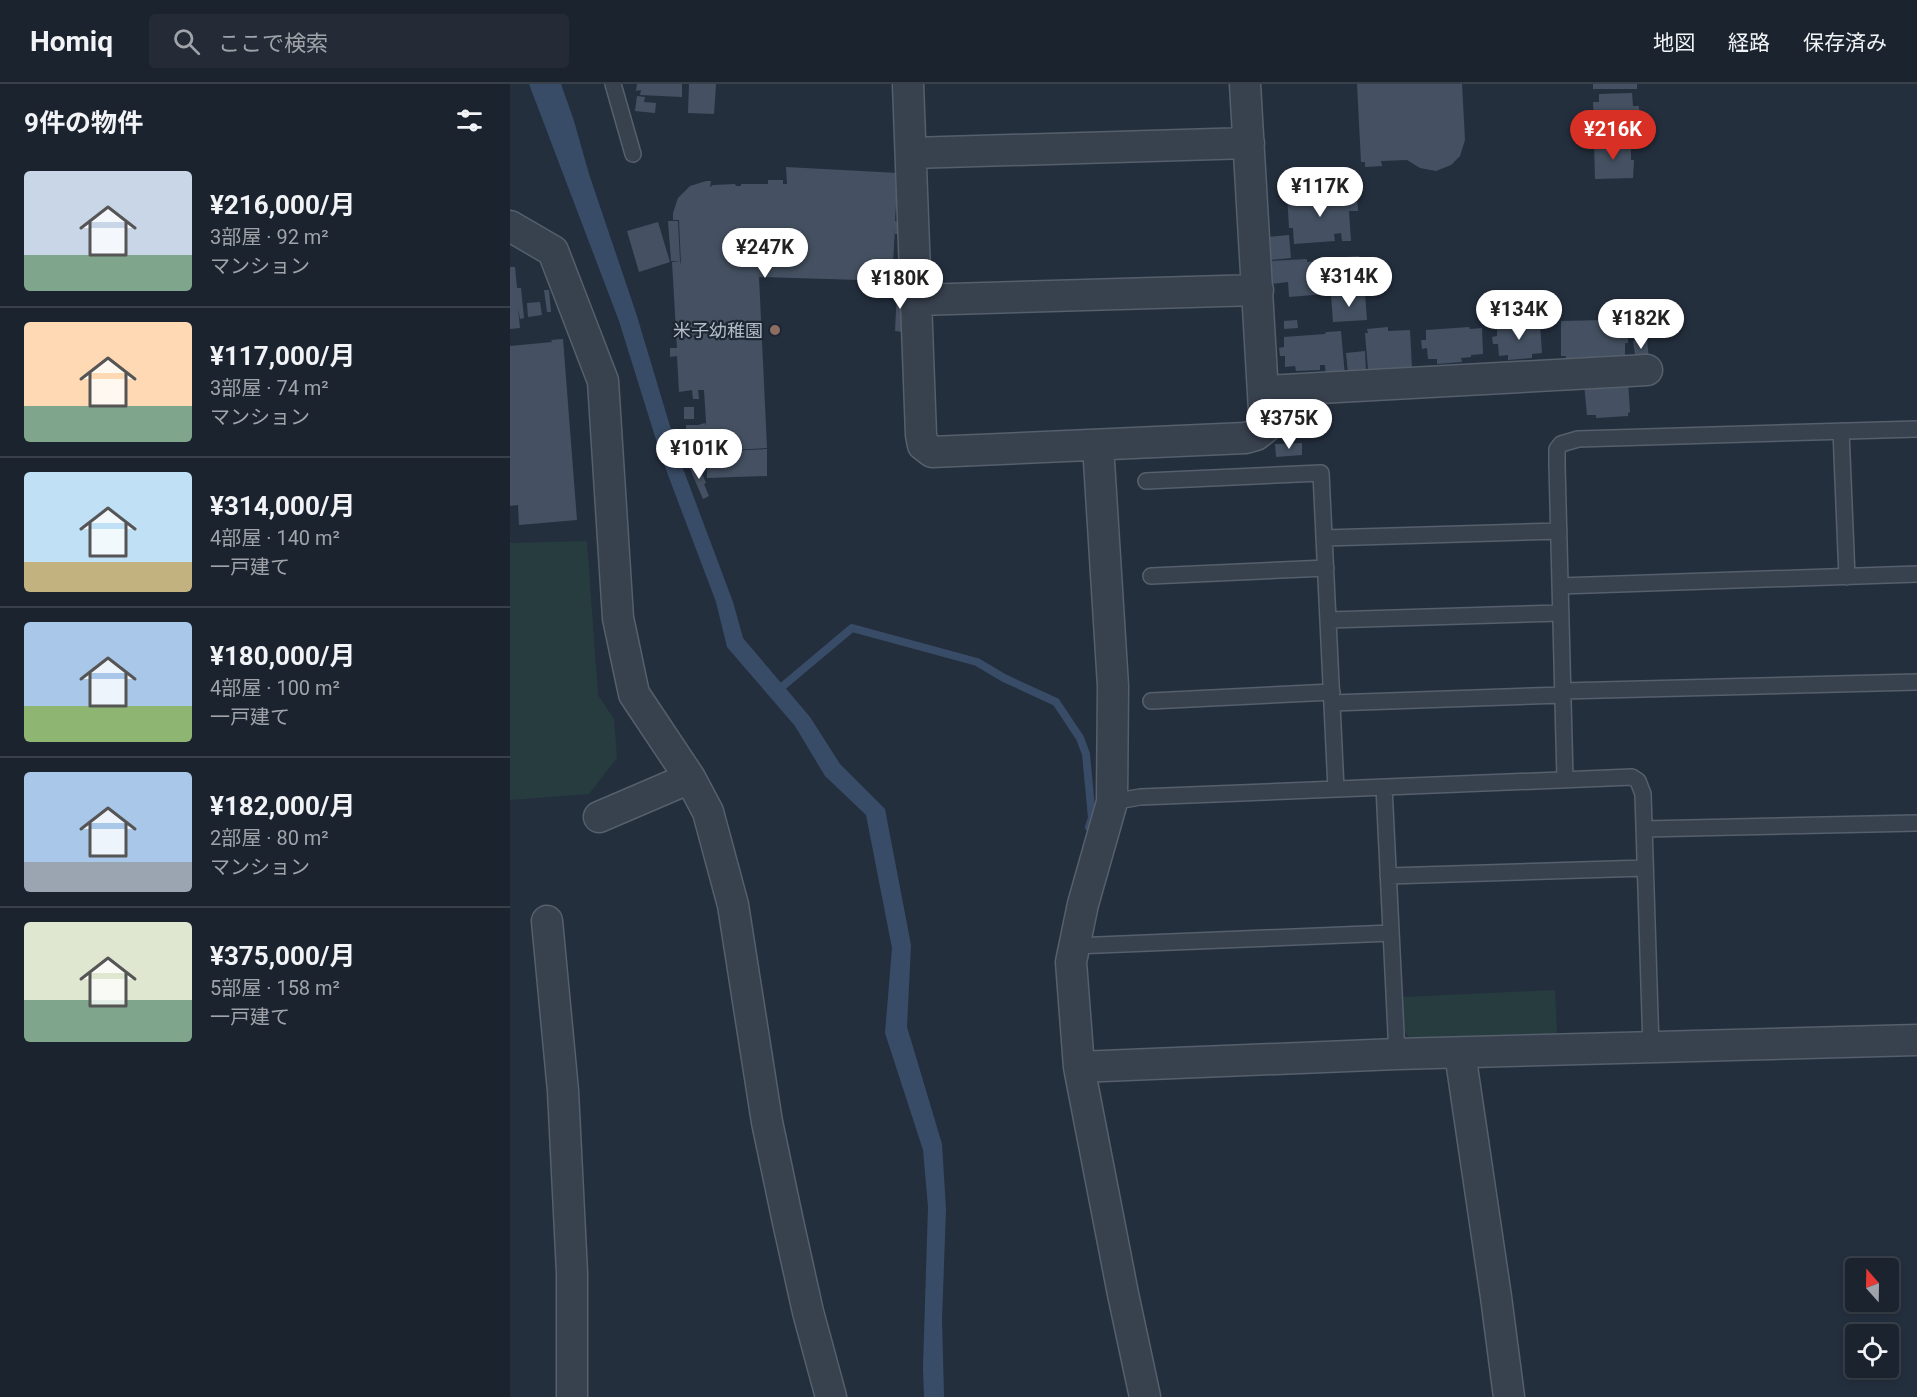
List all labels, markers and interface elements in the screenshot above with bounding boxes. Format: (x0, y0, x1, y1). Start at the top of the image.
search box (149, 14, 569, 68)
text: Homiq (30, 25, 113, 58)
icon: search (170, 25, 203, 58)
text: ここで検索 (218, 31, 328, 56)
text: 地図 (1653, 31, 1695, 55)
text: 経路 (1728, 31, 1770, 55)
text: 保存済み (1803, 31, 1887, 55)
icon: filters (453, 104, 486, 137)
text: 9件の物件 (24, 108, 143, 138)
pin: ¥216K (1571, 110, 1655, 161)
text: ¥216K (1584, 117, 1642, 141)
pin: ¥117K (1278, 167, 1362, 218)
text: ¥117K (1291, 174, 1349, 198)
text: ¥216,000/月 (210, 190, 356, 220)
icon: home (72, 195, 144, 267)
text: 3部屋 · 92 m² (210, 225, 329, 249)
pin: ¥247K (723, 228, 807, 279)
text: ¥247K (736, 235, 794, 259)
text: マンション (210, 254, 310, 278)
pin: ¥314K (1307, 257, 1391, 308)
pin: ¥180K (858, 259, 942, 310)
text: ¥314K (1320, 264, 1378, 288)
text: ¥180K (871, 266, 929, 290)
pin: ¥134K (1477, 290, 1561, 341)
text: ¥134K (1490, 297, 1548, 321)
pin: ¥182K (1599, 299, 1683, 350)
text: ¥182K (1612, 306, 1670, 330)
place label: 米子幼稚園 (673, 320, 763, 341)
marker: 米子幼稚園 (768, 323, 782, 337)
text: ¥117,000/月 (210, 341, 356, 371)
icon: home (72, 346, 144, 418)
text: 3部屋 · 74 m² (210, 376, 329, 400)
pin: ¥375K (1247, 399, 1331, 450)
text: マンション (210, 405, 310, 429)
text: ¥375K (1260, 406, 1318, 430)
pin: ¥101K (657, 429, 741, 480)
text: ¥101K (670, 436, 728, 460)
text: ¥314,000/月 (210, 491, 356, 521)
icon: home (72, 496, 144, 568)
text: 4部屋 · 140 m² (210, 526, 340, 550)
text: 一戸建て (210, 555, 290, 579)
text: ¥180,000/月 (210, 641, 356, 671)
icon: home (72, 646, 144, 718)
text: 4部屋 · 100 m² (210, 676, 340, 700)
text: 一戸建て (210, 705, 290, 729)
text: ¥182,000/月 (210, 791, 356, 821)
icon: home (72, 796, 144, 868)
text: 2部屋 · 80 m² (210, 826, 329, 850)
text: マンション (210, 855, 310, 879)
text: ¥375,000/月 (210, 941, 356, 971)
icon: home (72, 946, 144, 1018)
text: 5部屋 · 158 m² (210, 976, 340, 1000)
text: 一戸建て (210, 1005, 290, 1029)
north arrow (1845, 1258, 1899, 1312)
map controls (1845, 1258, 1899, 1378)
button: locate (1845, 1324, 1899, 1378)

